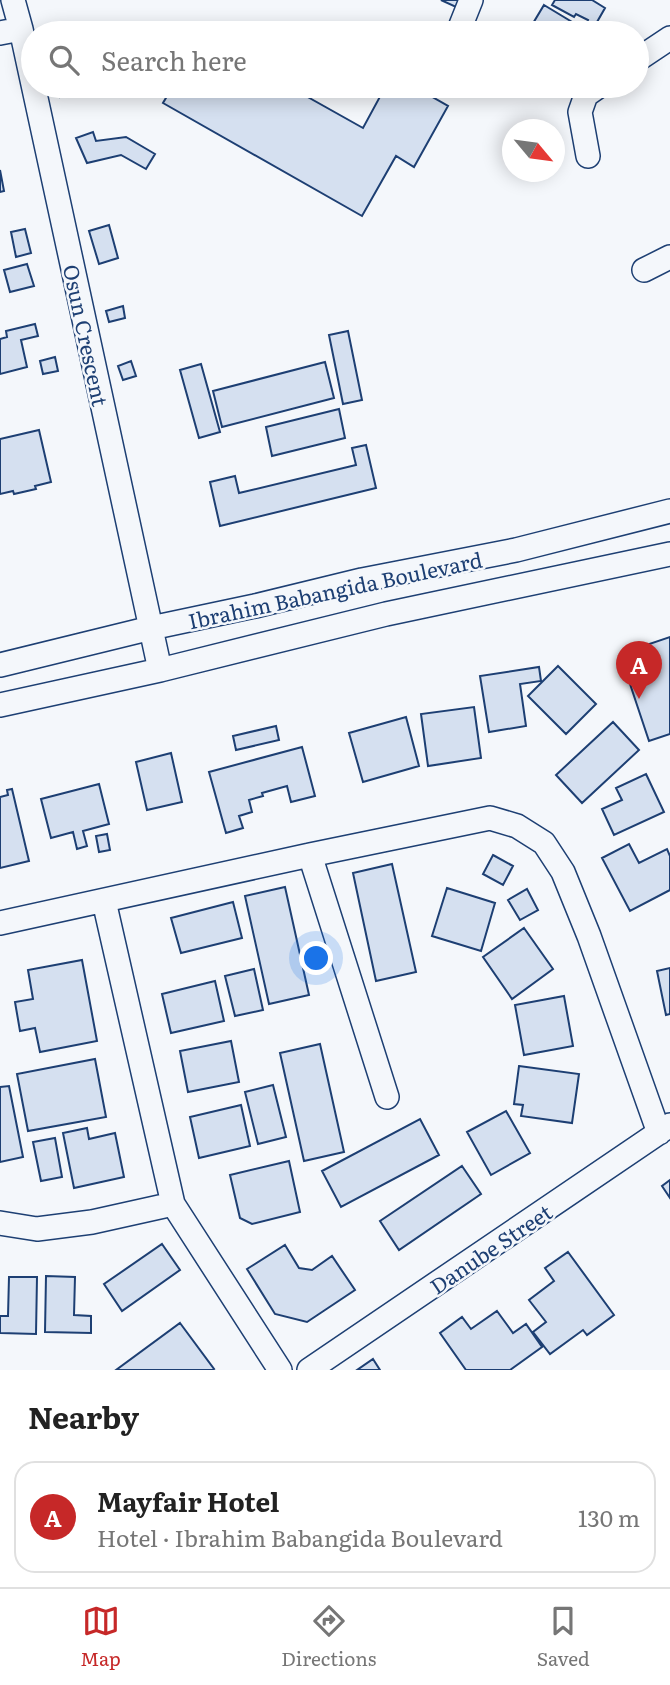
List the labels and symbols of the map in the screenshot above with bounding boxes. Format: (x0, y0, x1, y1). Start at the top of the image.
north arrow (502, 119, 565, 182)
street label: Osun Crescent (57, 261, 117, 409)
street label: Ibrahim Babangida Boulevard (185, 543, 485, 635)
pin: A (616, 641, 662, 699)
your location (299, 941, 333, 975)
street label: Danube Street (423, 1195, 558, 1300)

